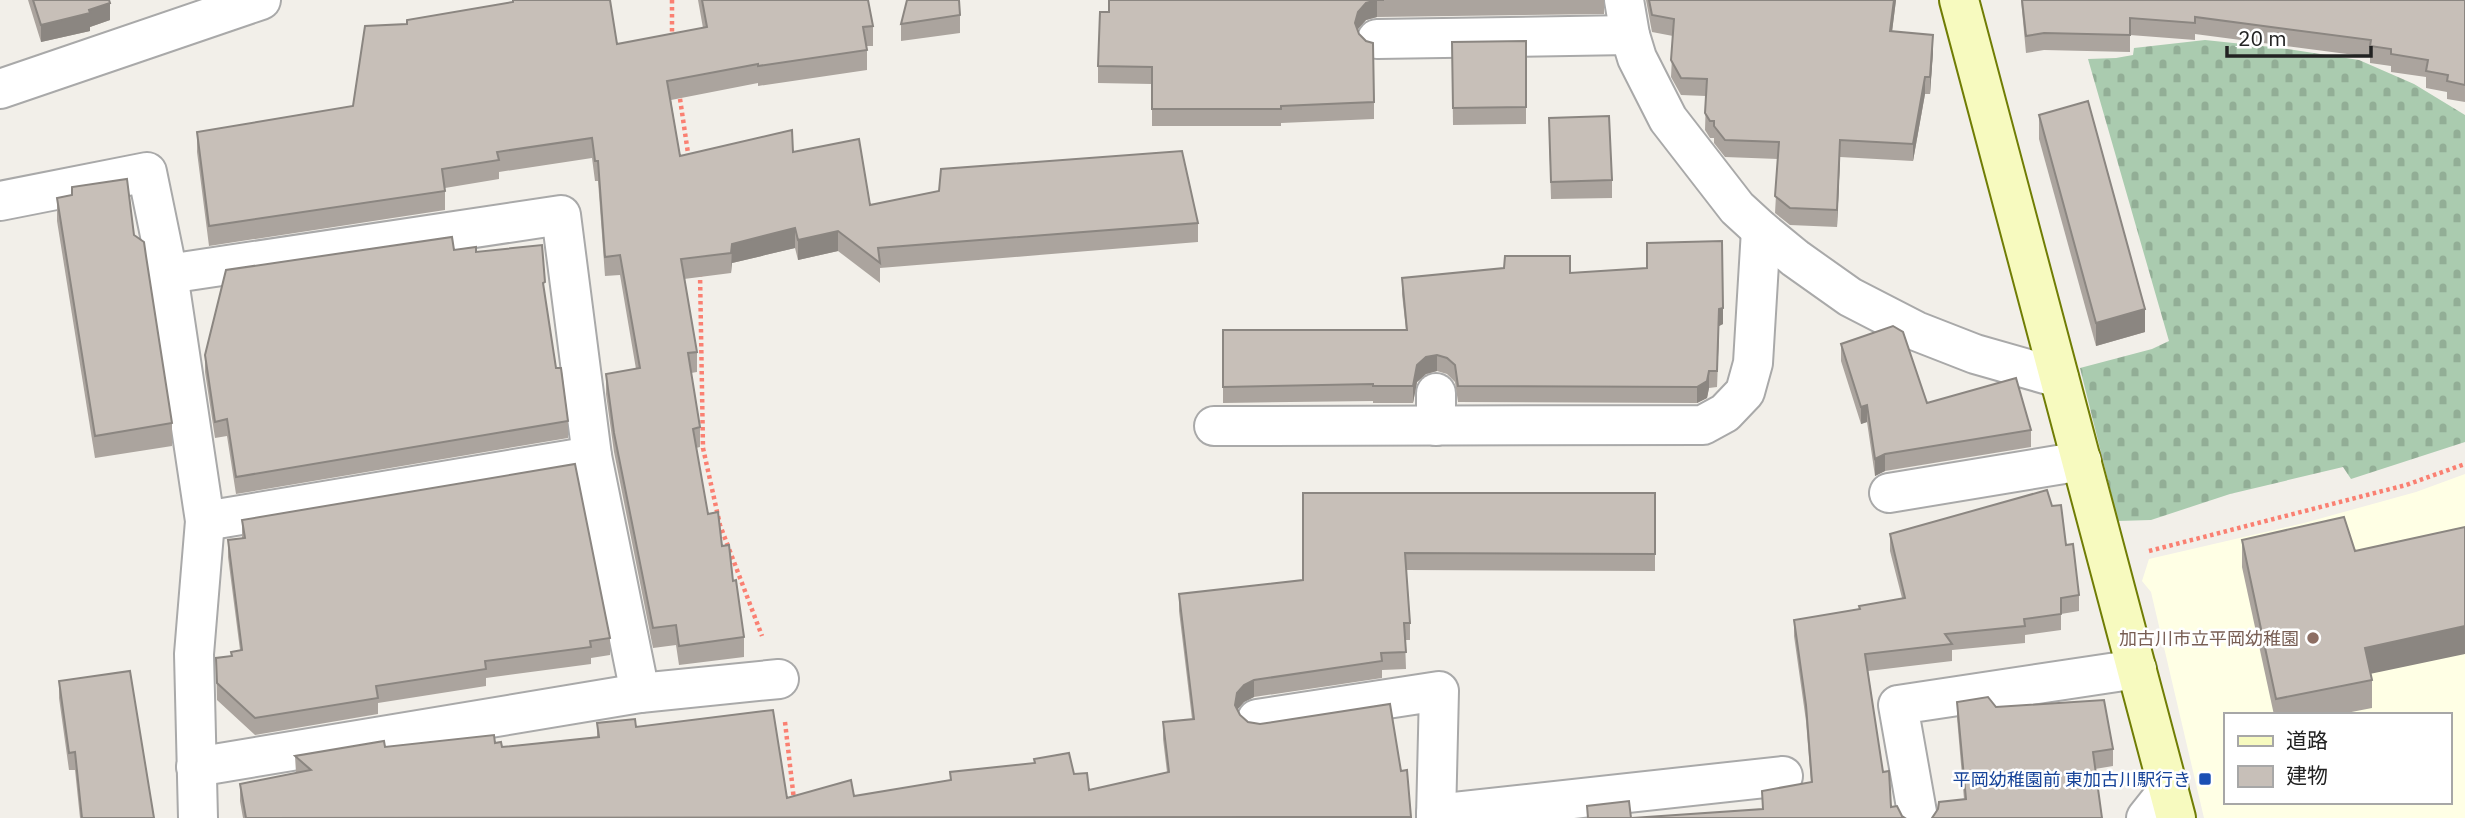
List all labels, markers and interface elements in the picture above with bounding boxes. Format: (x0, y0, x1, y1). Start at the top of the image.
scale bar (2227, 14, 2370, 58)
text: 20 m (2238, 24, 2287, 52)
place label: 加古川市立平岡幼稚園 (2119, 627, 2299, 650)
marker: 加古川市立平岡幼稚園 (2305, 630, 2321, 646)
legend (2224, 713, 2451, 804)
text: 道路 (2286, 726, 2328, 754)
text: 建物 (2286, 761, 2328, 789)
place label: 平岡幼稚園前 東加古川駅行き (1953, 768, 2191, 791)
marker: 平岡幼稚園前 東加古川駅行き (2197, 771, 2213, 787)

